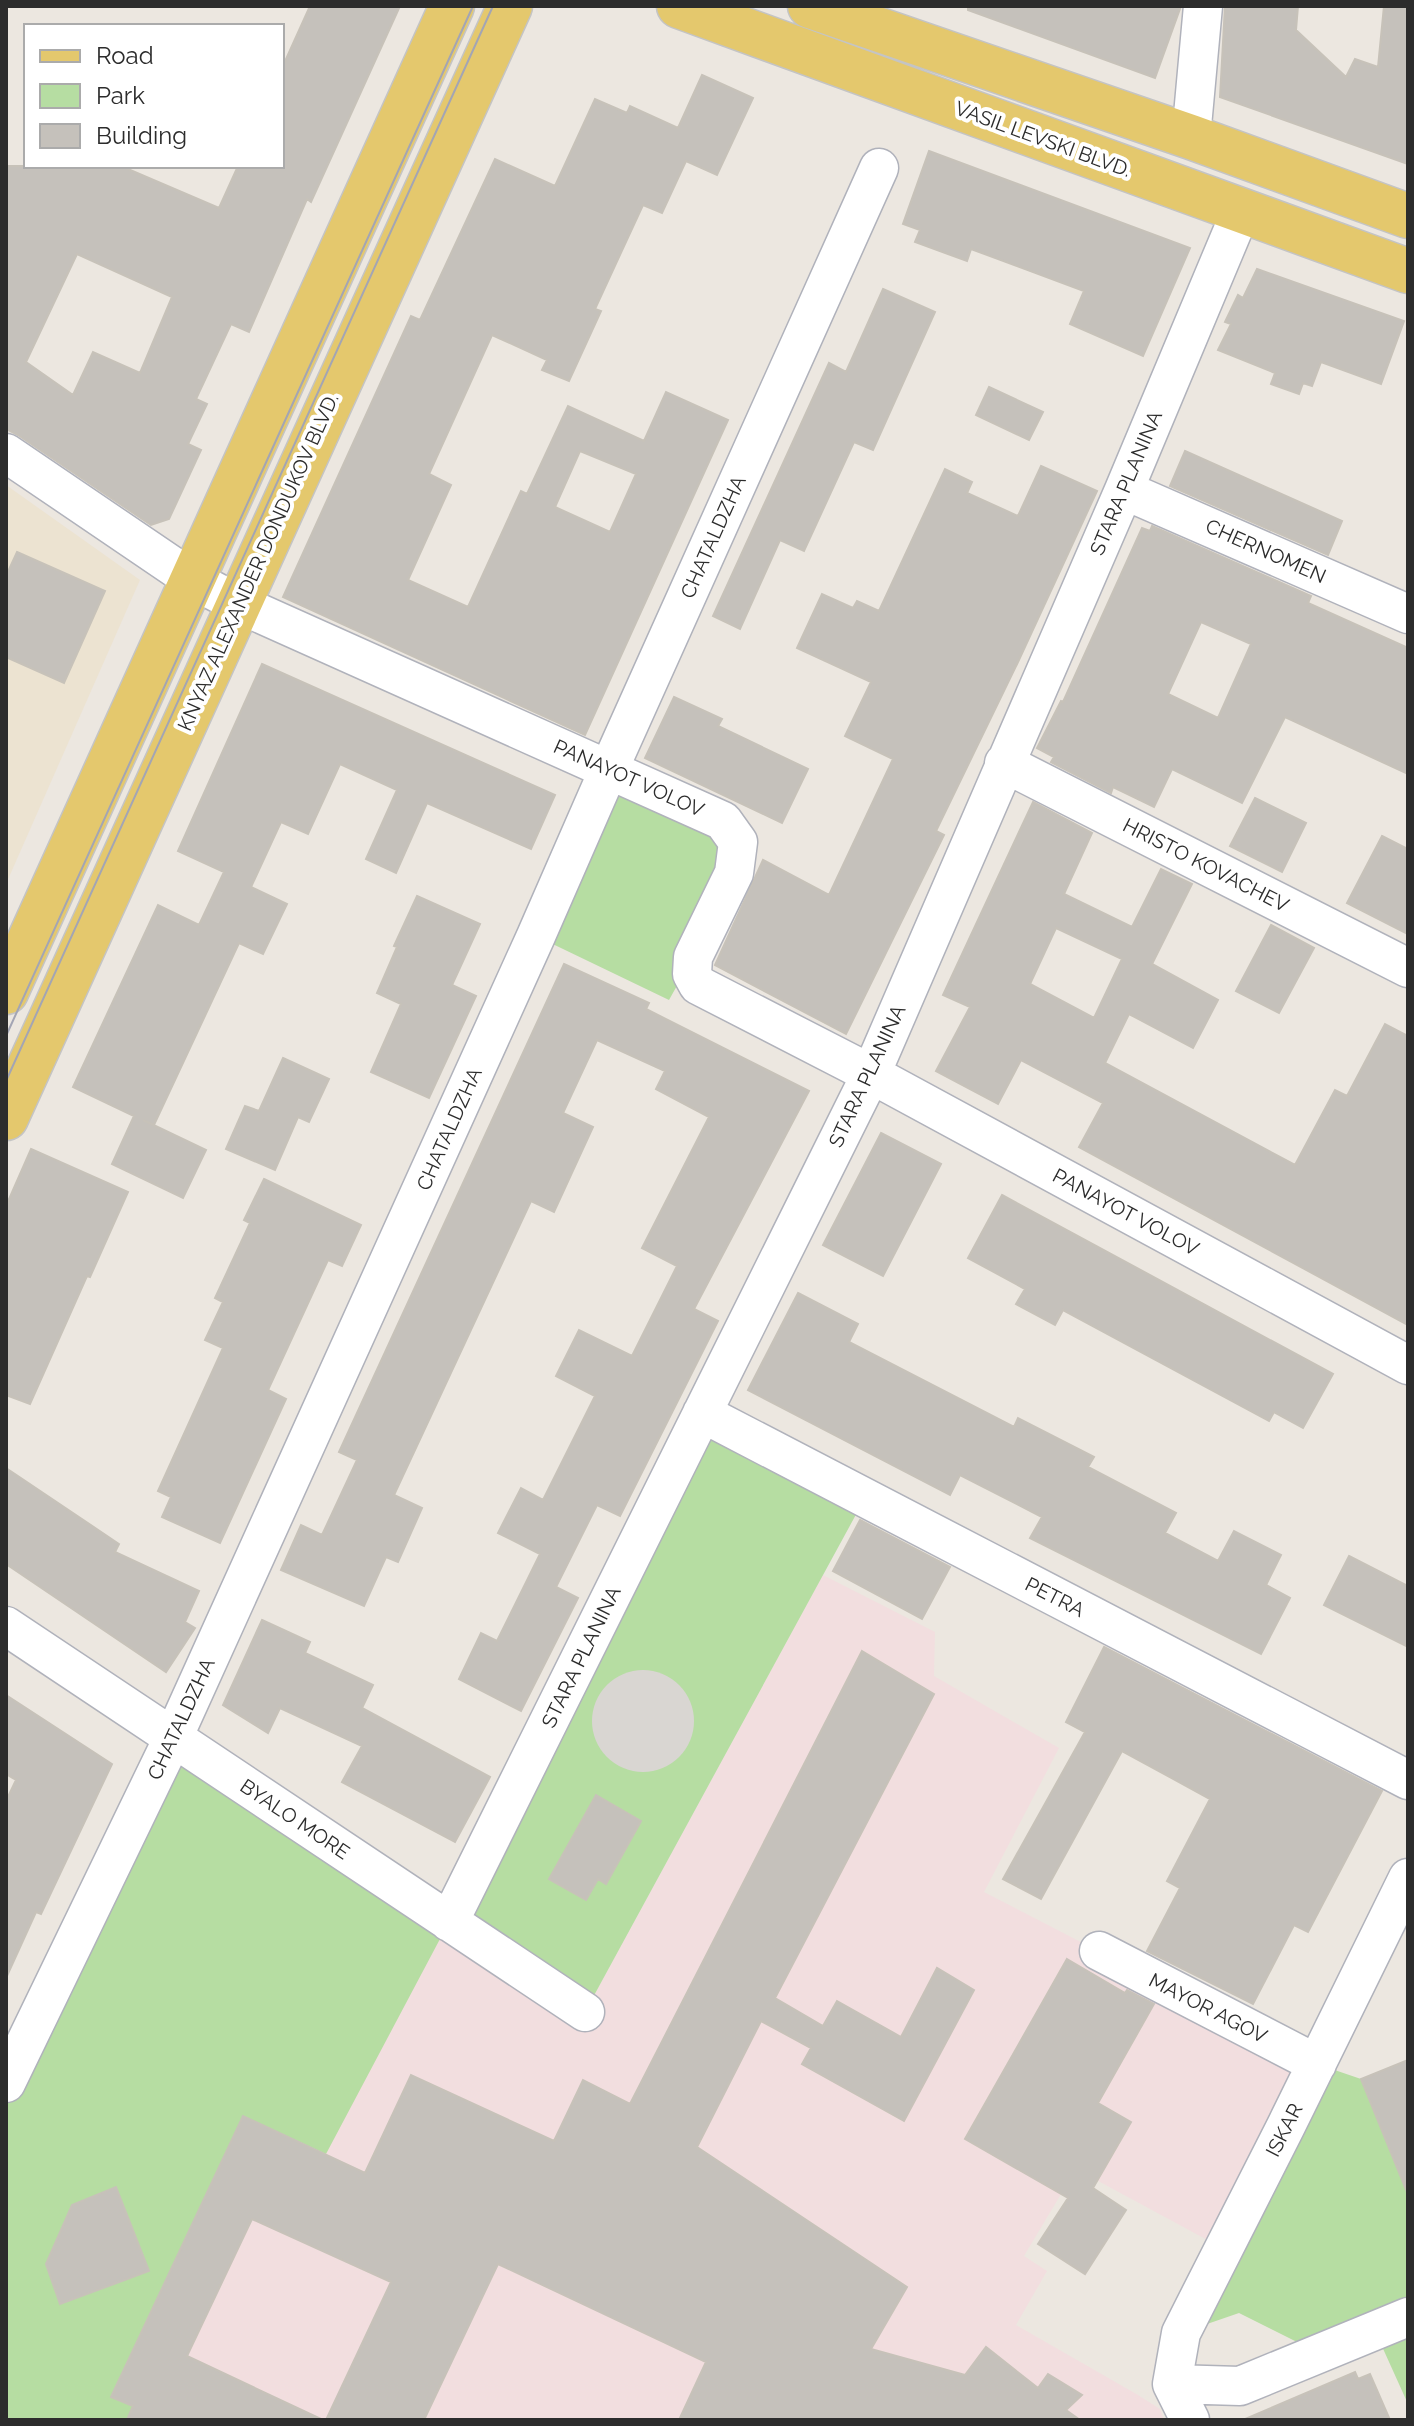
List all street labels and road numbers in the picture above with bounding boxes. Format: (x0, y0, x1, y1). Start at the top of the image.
street label: VASIL LEVSKI BLVD. (952, 96, 1134, 182)
street label: KNYAZ ALEXANDER DONDUKOV BLVD. (172, 390, 344, 734)
street label: STARA PLANINA (1085, 407, 1167, 559)
street label: CHATALDZHA (675, 472, 751, 602)
street label: CHERNOMEN (1202, 514, 1330, 588)
street label: PANAYOT VOLOV (550, 734, 708, 822)
street label: HRISTO KOVACHEV (1119, 813, 1293, 917)
street label: STARA PLANINA (823, 1001, 911, 1151)
street label: CHATALDZHA (411, 1064, 487, 1194)
street label: PANAYOT VOLOV (1049, 1163, 1204, 1261)
street label: PETRA (1021, 1572, 1089, 1622)
street label: STARA PLANINA (536, 1582, 626, 1732)
street label: CHATALDZHA (142, 1654, 220, 1784)
street label: BYALO MORE (236, 1774, 354, 1864)
street label: MAYOR AGOV (1145, 1968, 1272, 2048)
street label: ISKAR (1260, 2099, 1308, 2161)

